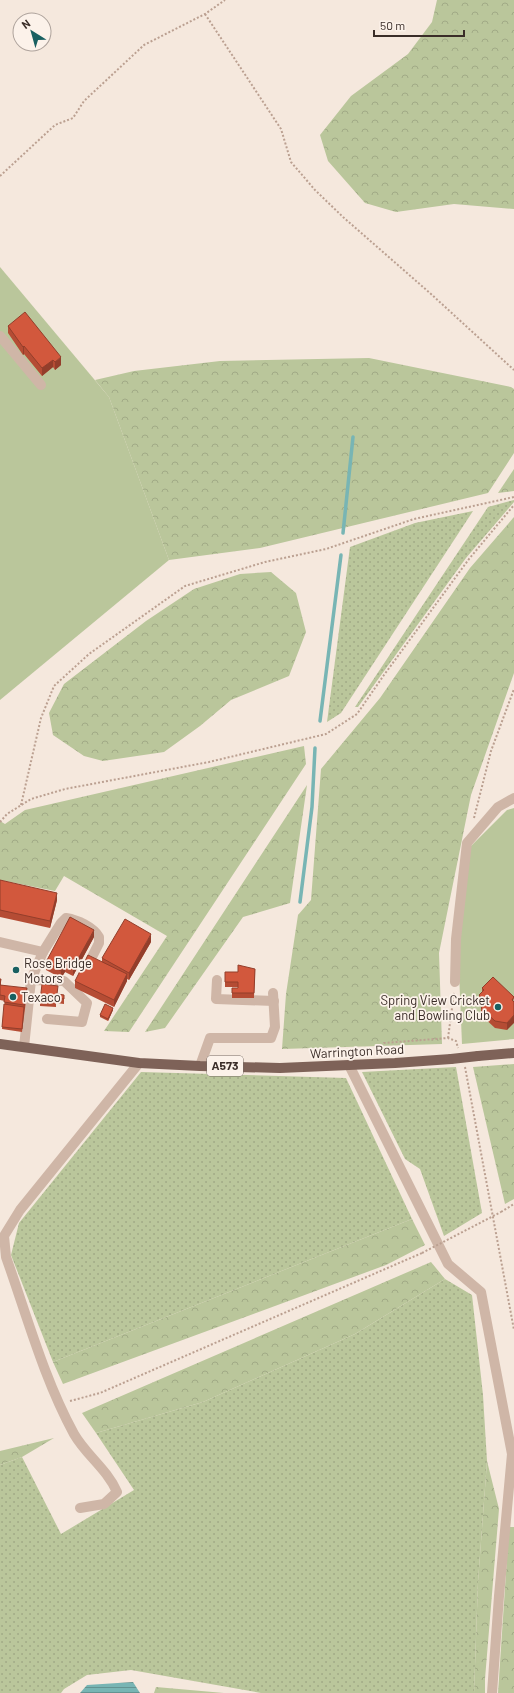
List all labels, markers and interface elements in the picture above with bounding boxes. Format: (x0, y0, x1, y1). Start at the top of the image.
north arrow (12, 12, 52, 52)
scale bar (374, 12, 464, 38)
text: N (19, 16, 33, 31)
text: 50 m (380, 18, 405, 32)
place label: Rose Bridge Motors (24, 955, 92, 986)
marker: Rose Bridge Motors (11, 965, 21, 975)
place label: Texaco (21, 989, 61, 1005)
marker: Texaco (8, 992, 18, 1002)
place label: Spring View Cricket and Bowling Club (380, 992, 490, 1023)
marker: Spring View Cricket and Bowling Club (493, 1002, 503, 1012)
street label: Warrington Road (310, 1041, 404, 1061)
road number: A573 (207, 1056, 243, 1076)

